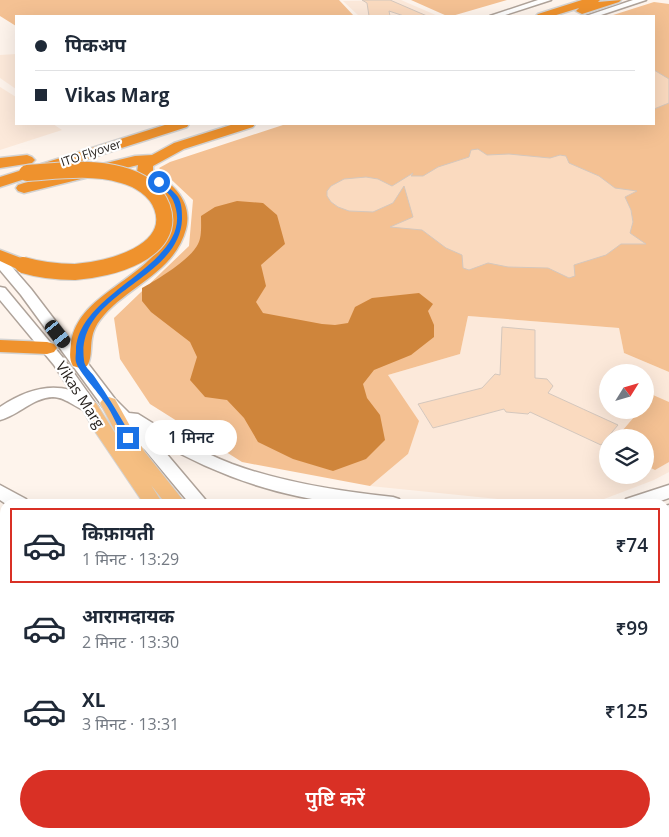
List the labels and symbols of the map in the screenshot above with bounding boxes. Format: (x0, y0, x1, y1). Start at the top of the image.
street label: ITO Flyover (58, 135, 123, 170)
route start (148, 171, 170, 193)
car (42, 318, 73, 350)
street label: Vikas Marg (52, 357, 110, 432)
north arrow (599, 364, 654, 419)
callout: 1 मिनट (146, 420, 238, 456)
route end (117, 427, 139, 449)

